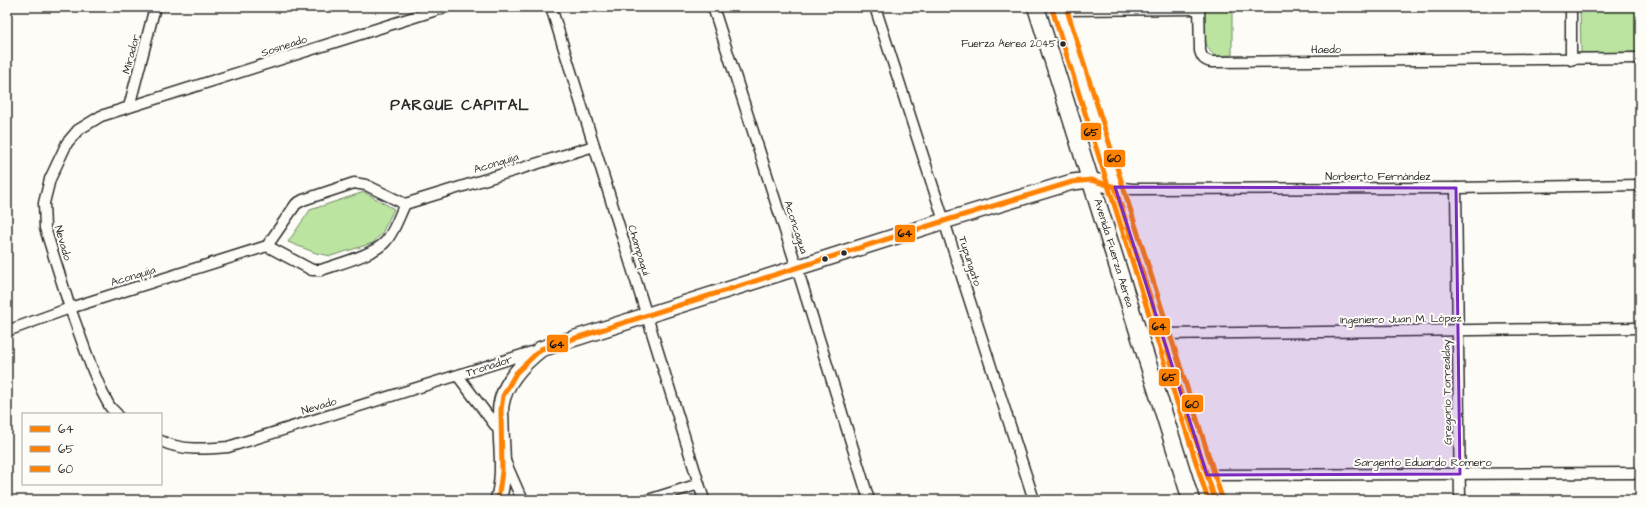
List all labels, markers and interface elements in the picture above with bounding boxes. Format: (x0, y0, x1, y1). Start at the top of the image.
street label: Sosneado (259, 31, 310, 60)
street label: Mirador (119, 33, 143, 75)
place label: Fuerza Aerea 2045 (961, 37, 1056, 51)
marker: Fuerza Aerea 2045 (1058, 39, 1068, 49)
street label: Haedo (1311, 42, 1342, 57)
district label: PARQUE CAPITAL (390, 95, 530, 116)
line badge: 65 (1080, 122, 1102, 141)
text: 65 (1084, 125, 1099, 140)
street label: Aconquija (472, 149, 521, 177)
line badge: 60 (1103, 149, 1126, 168)
text: 60 (1107, 151, 1121, 166)
street label: Norberto Fernández (1325, 169, 1431, 184)
street label: Avenida Fuerza Aérea (1090, 197, 1138, 310)
street label: Aconcagua (779, 198, 812, 256)
street label: Champaquí (624, 223, 654, 277)
street label: Nevado (51, 224, 75, 263)
line badge: 64 (894, 224, 916, 243)
text: 64 (898, 226, 913, 241)
street label: Tupungato (954, 234, 985, 289)
unlabelled marker (839, 248, 849, 258)
unlabelled marker (820, 254, 830, 264)
street label: Aconquija (109, 262, 158, 290)
street label: Ingeniero Juan M. López (1340, 310, 1463, 329)
line badge: 64 (1148, 317, 1171, 336)
text: 64 (1152, 319, 1167, 334)
line badge: 64 (546, 334, 569, 353)
text: 64 (550, 337, 565, 352)
street label: Gregorio Torrealday (1439, 339, 1456, 445)
street label: Tronador (464, 351, 514, 381)
line badge: 65 (1158, 368, 1180, 387)
text: 65 (1162, 370, 1177, 385)
street label: Nevado (300, 393, 339, 418)
line badge: 60 (1181, 394, 1204, 413)
text: 60 (1185, 397, 1199, 412)
legend (22, 413, 162, 485)
text: 64 (58, 421, 74, 438)
text: 65 (58, 441, 75, 458)
street label: Sargento Eduardo Romero (1354, 455, 1492, 471)
text: 60 (58, 461, 74, 478)

